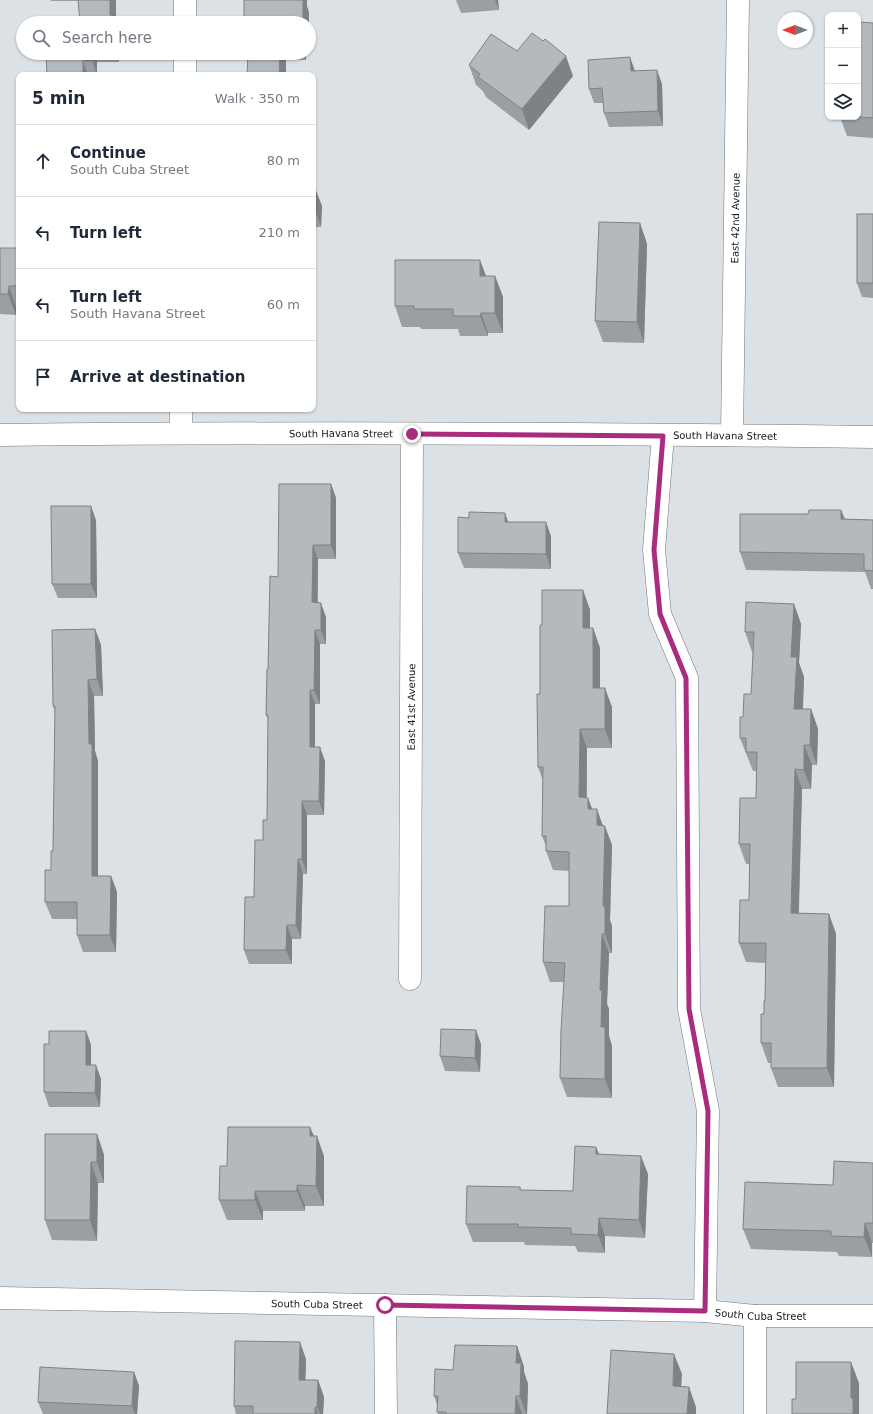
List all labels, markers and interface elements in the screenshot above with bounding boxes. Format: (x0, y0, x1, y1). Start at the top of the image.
north arrow (777, 12, 813, 48)
map controls (825, 12, 861, 120)
button: + (825, 12, 861, 48)
search box (16, 16, 316, 60)
icon: search (30, 27, 52, 49)
text: Search here (62, 29, 152, 47)
button: − (825, 48, 861, 84)
button: layers (825, 84, 861, 120)
text: 5 min (32, 88, 85, 108)
text: Walk · 350 m (215, 91, 300, 106)
text: Continue (70, 144, 146, 162)
icon: ahead (32, 150, 54, 172)
text: 80 m (267, 153, 300, 168)
text: South Cuba Street (70, 162, 189, 177)
street label: East 42nd Avenue (729, 173, 741, 263)
icon: left (32, 222, 54, 244)
text: Turn left (70, 224, 142, 242)
text: 210 m (258, 225, 300, 240)
text: Turn left (70, 288, 142, 306)
icon: left (32, 294, 54, 316)
text: 60 m (267, 297, 300, 312)
text: South Havana Street (70, 306, 205, 321)
icon: arrive (32, 366, 54, 388)
text: Arrive at destination (70, 368, 245, 386)
route end (403, 425, 421, 443)
street label: South Havana Street (289, 428, 393, 439)
street label: South Havana Street (673, 429, 777, 441)
street label: East 41st Avenue (405, 663, 417, 751)
route start (376, 1296, 394, 1314)
street label: South Cuba Street (271, 1297, 363, 1310)
street label: South Cuba Street (714, 1307, 807, 1322)

